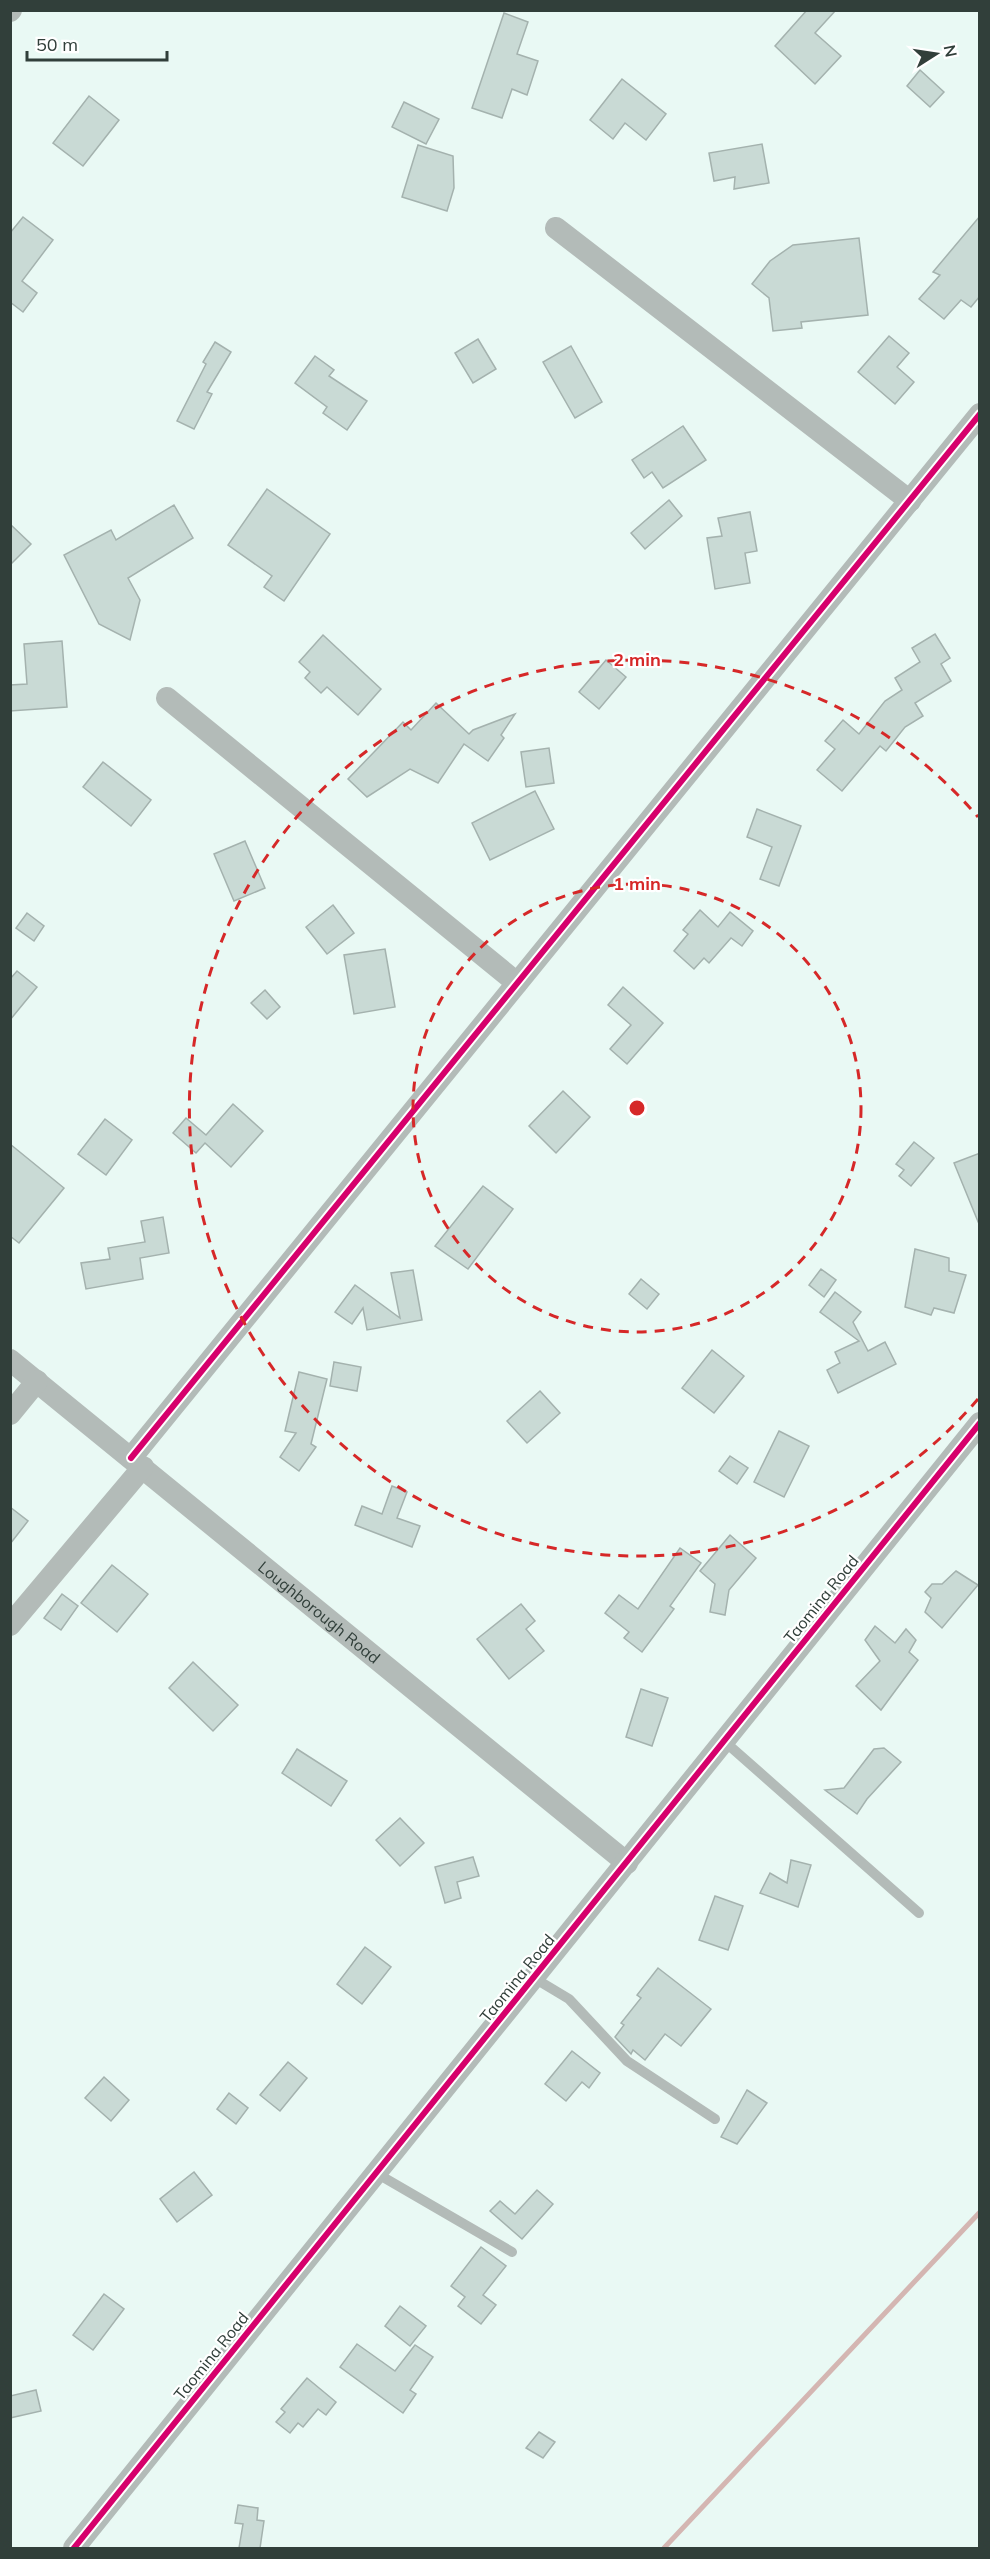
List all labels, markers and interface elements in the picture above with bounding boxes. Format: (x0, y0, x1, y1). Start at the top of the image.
scale bar (27, 24, 166, 62)
north arrow (906, 24, 966, 84)
text: 50 m (36, 33, 78, 56)
text: N (940, 43, 962, 59)
text: 2 min (613, 648, 661, 671)
text: 1 min (613, 872, 661, 895)
centre of rings (627, 1098, 647, 1118)
street label: Taomina Road (779, 1551, 863, 1647)
street label: Loughborough Road (254, 1557, 384, 1668)
street label: Taomina Road (475, 1930, 559, 2026)
street label: Taomina Road (169, 2308, 253, 2404)

